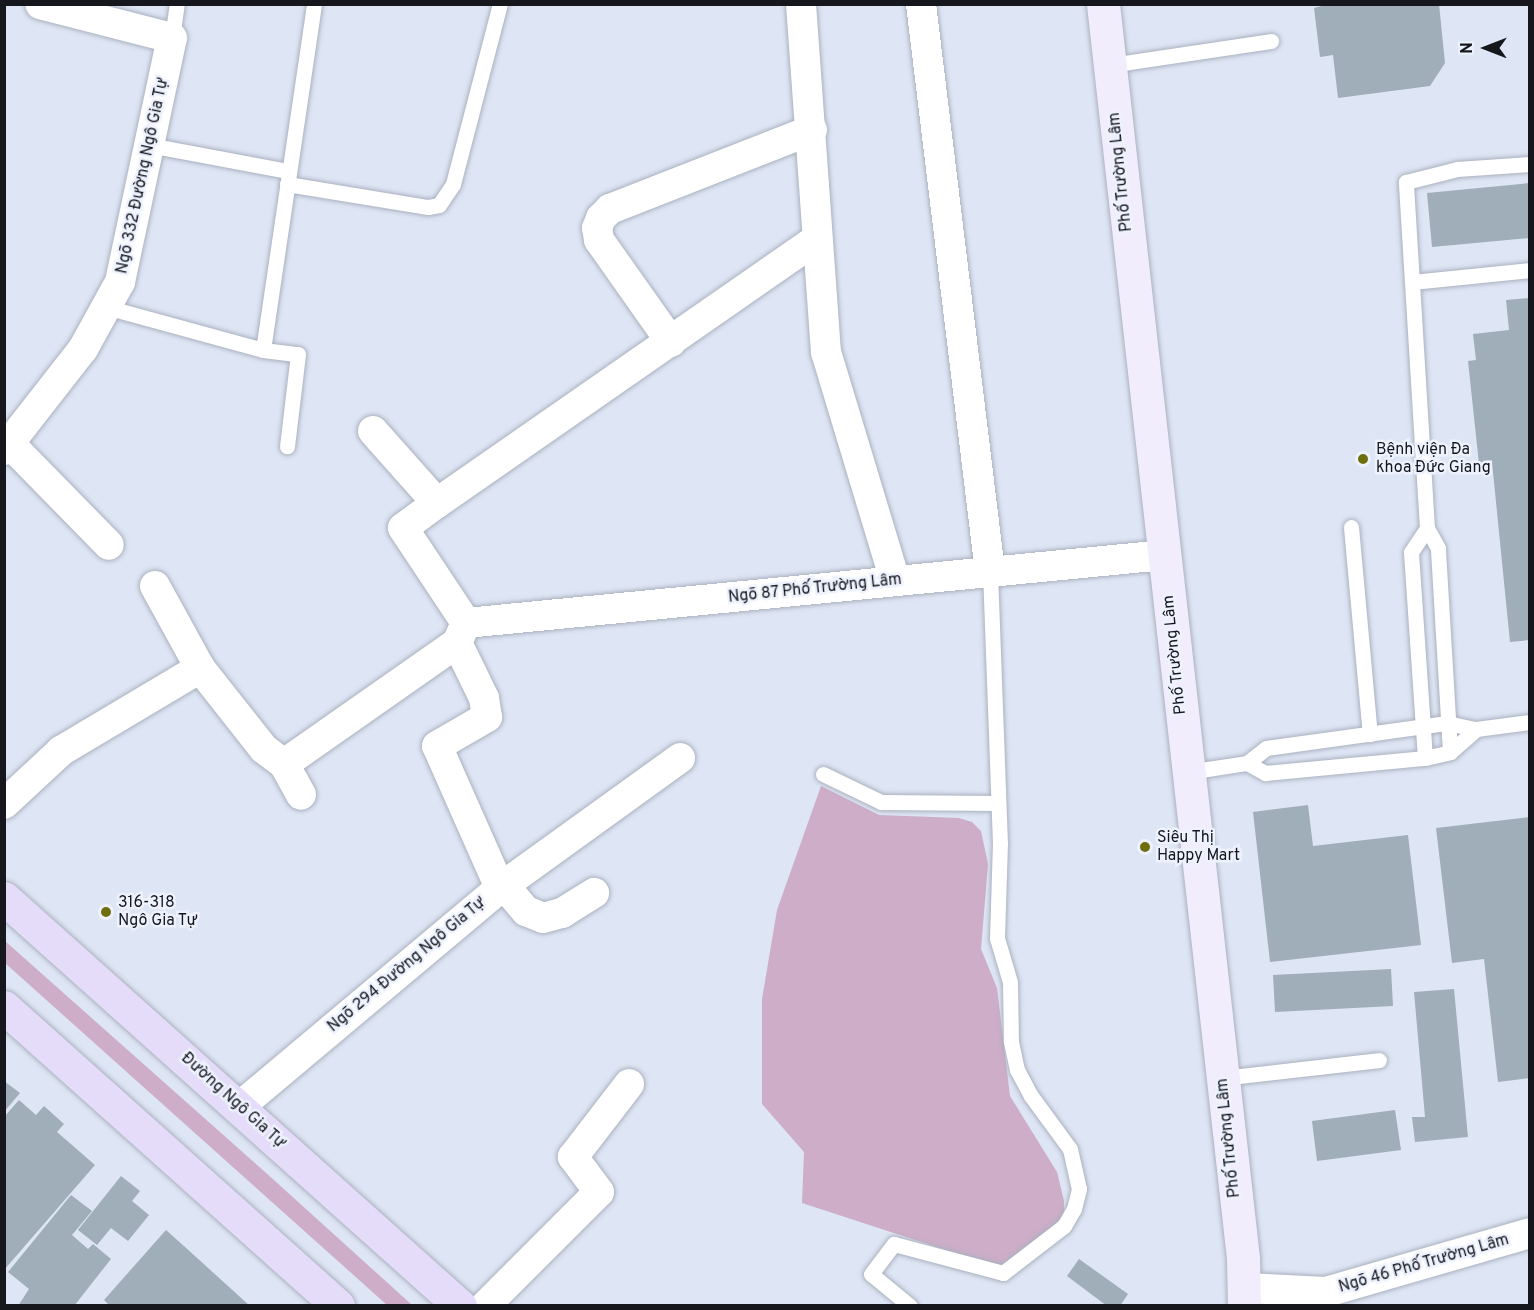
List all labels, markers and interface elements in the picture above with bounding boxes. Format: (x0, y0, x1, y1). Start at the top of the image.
north arrow (1456, 18, 1516, 78)
text: N (1458, 42, 1478, 54)
street label: Ngõ 332 Đường Ngô Gia Tự (113, 76, 173, 276)
street label: Phố Trường Lâm (1105, 111, 1137, 233)
place label: Bệnh viện Đa khoa Đức Giang (1376, 440, 1491, 478)
marker: Bệnh viện Đa khoa Đức Giang (1354, 450, 1372, 468)
street label: Ngõ 87 Phố Trường Lâm (727, 570, 903, 608)
street label: Phố Trường Lâm (1159, 594, 1191, 716)
place label: Siêu Thị Happy Mart (1157, 828, 1240, 866)
marker: Siêu Thị Happy Mart (1138, 840, 1152, 854)
place label: 316-318 Ngô Gia Tự (118, 893, 198, 931)
street label: Ngõ 294 Đường Ngô Gia Tự (324, 893, 490, 1037)
marker: 316-318 Ngô Gia Tự (99, 905, 113, 919)
street label: Đường Ngô Gia Tự (177, 1049, 289, 1153)
street label: Phố Trường Lâm (1213, 1077, 1245, 1199)
street label: Ngõ 46 Phố Trường Lâm (1336, 1230, 1512, 1298)

